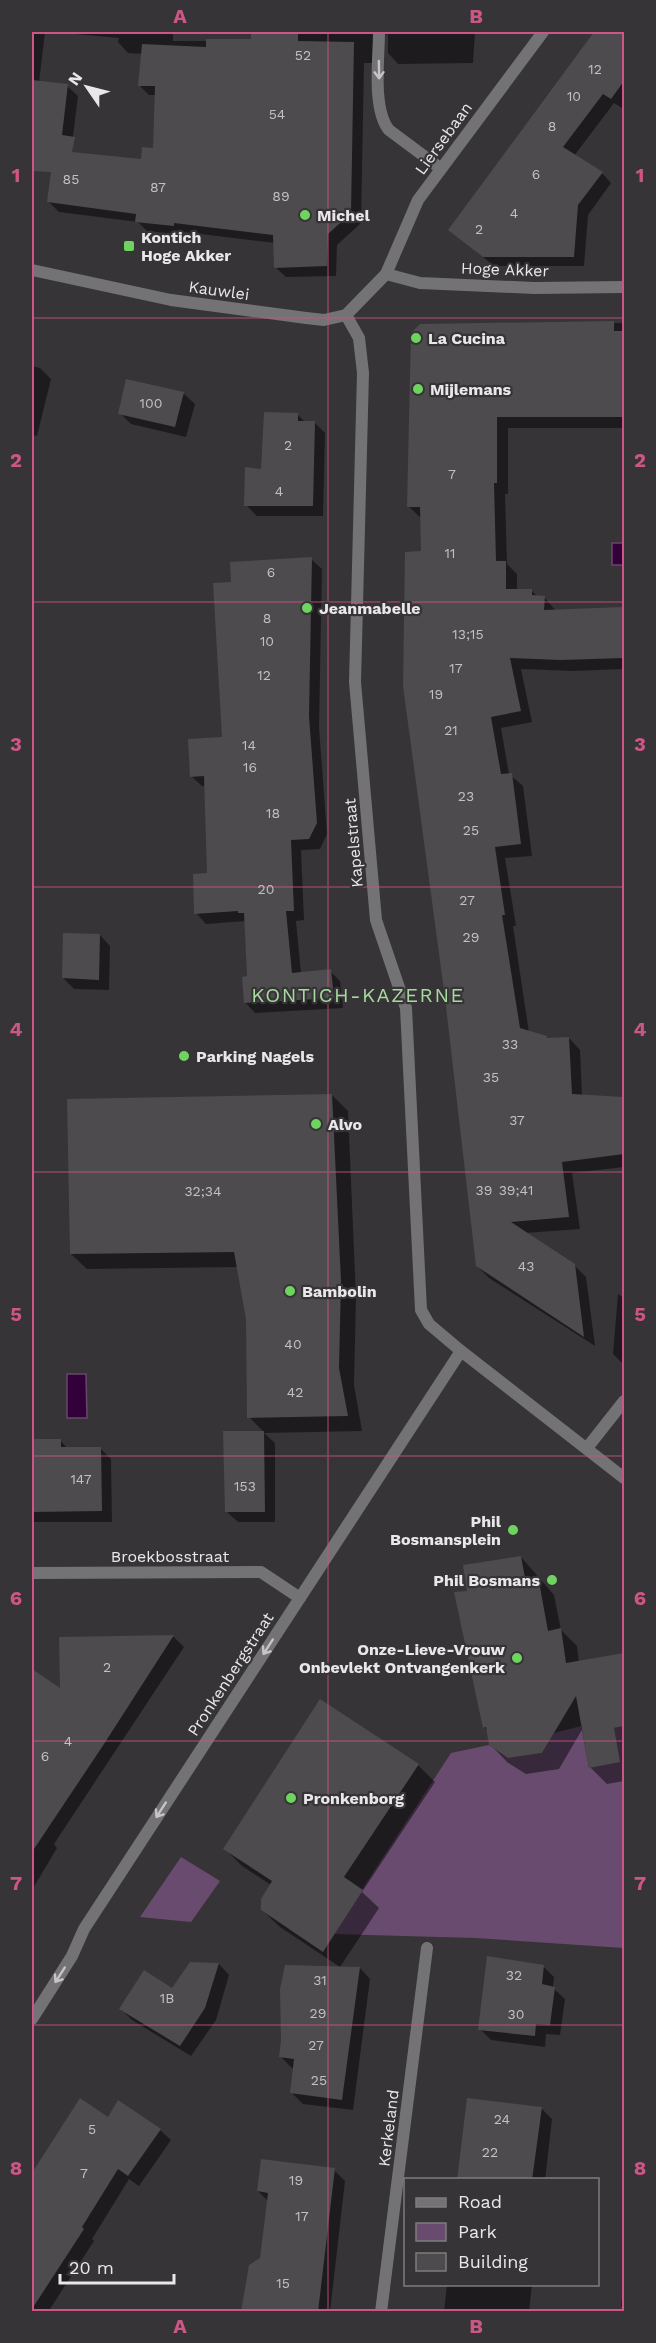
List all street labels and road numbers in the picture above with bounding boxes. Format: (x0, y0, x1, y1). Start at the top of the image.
street label: Liersebaan (411, 98, 476, 178)
street label: Hoge Akker (461, 258, 550, 281)
street label: Kauwlei (187, 277, 250, 304)
street label: Kapelstraat (340, 797, 367, 888)
street label: Broekbosstraat (111, 1547, 230, 1566)
street label: Pronkenbergstraat (183, 1609, 278, 1740)
street label: Kerkeland (374, 2088, 403, 2168)

